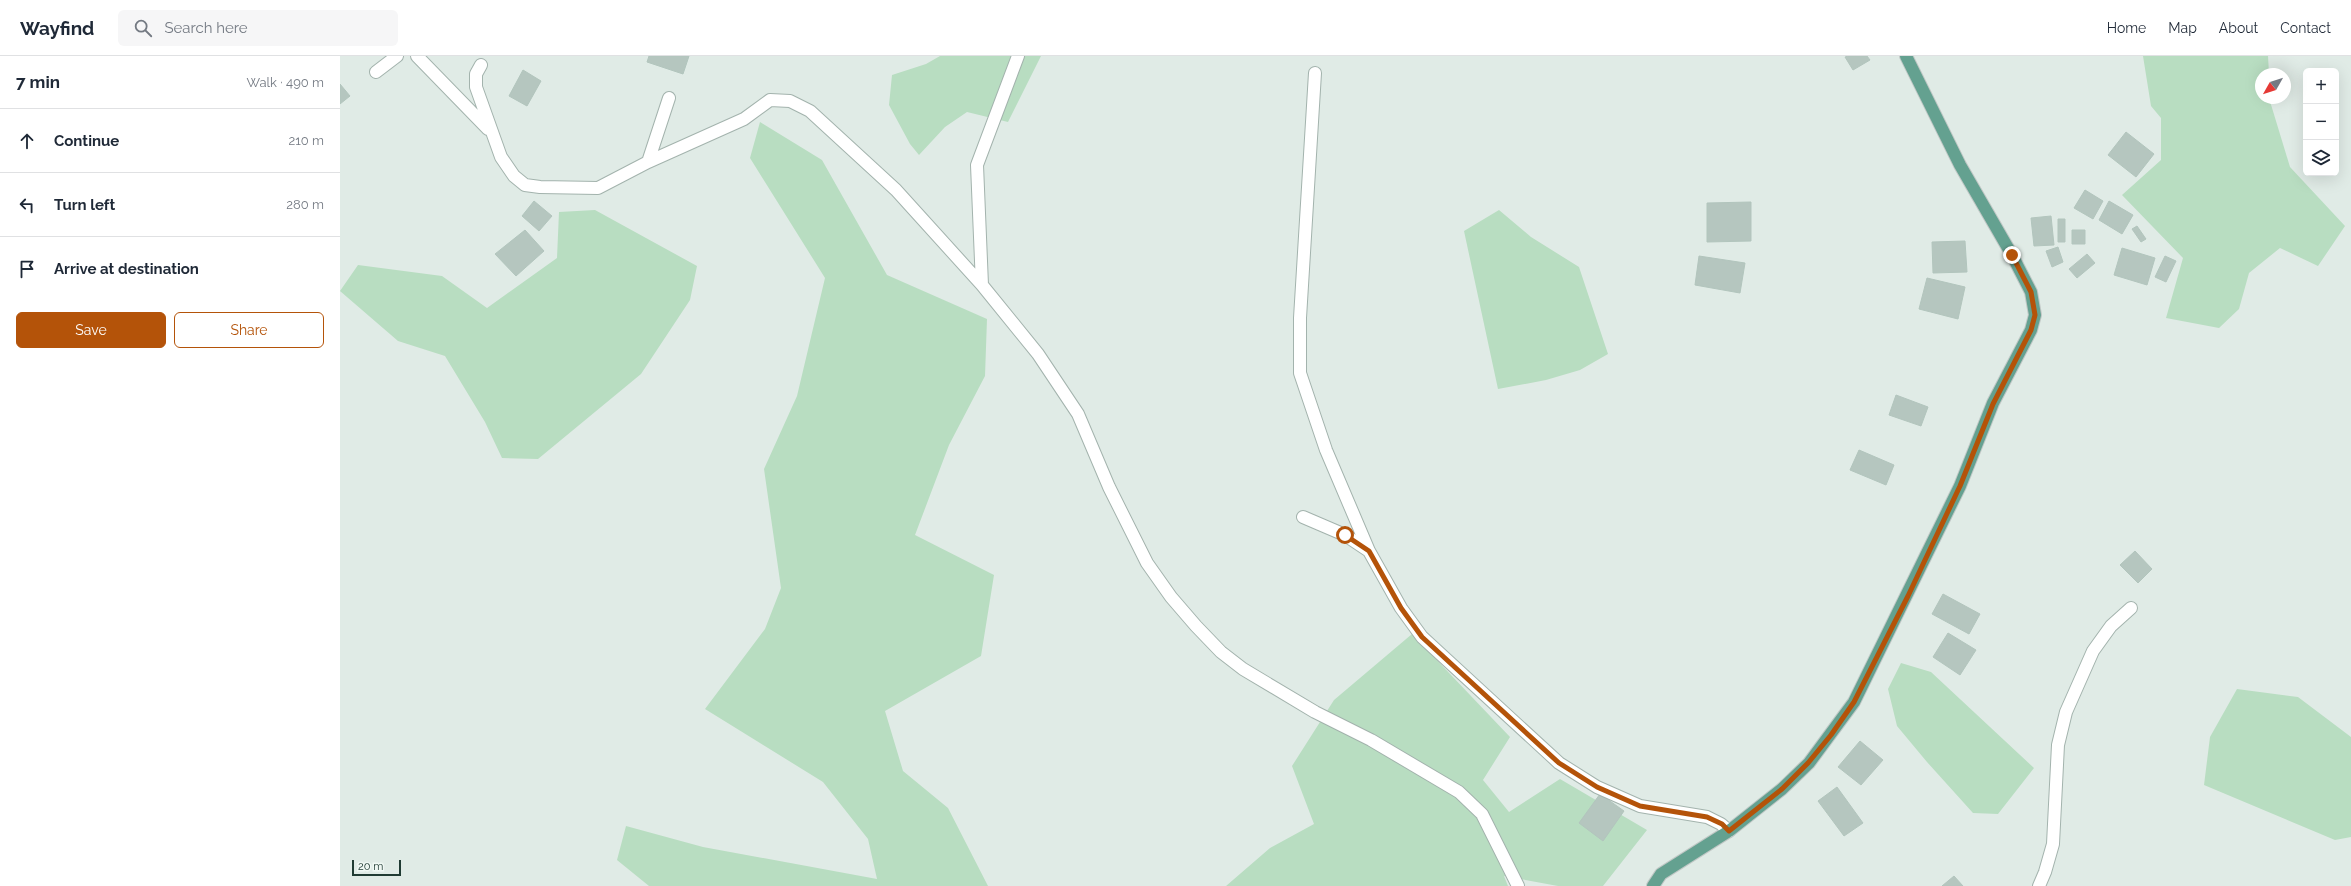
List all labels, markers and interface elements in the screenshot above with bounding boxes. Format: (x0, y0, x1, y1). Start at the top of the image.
search box (118, 10, 398, 46)
text: Wayfind (20, 17, 94, 39)
icon: search (132, 17, 154, 39)
text: Search here (164, 19, 248, 37)
text: Home (2107, 20, 2146, 36)
text: Map (2168, 20, 2197, 36)
text: About (2219, 20, 2258, 36)
text: Contact (2280, 20, 2331, 36)
north arrow (2255, 68, 2291, 104)
map controls (2303, 68, 2339, 176)
button: + (2303, 68, 2339, 104)
text: 7 min (16, 72, 60, 92)
text: Walk · 490 m (247, 75, 324, 90)
button: − (2303, 104, 2339, 140)
icon: ahead (16, 130, 38, 152)
text: Continue (54, 132, 119, 150)
text: 210 m (288, 133, 324, 148)
button: layers (2303, 140, 2339, 176)
icon: left (16, 194, 38, 216)
text: Turn left (54, 196, 115, 214)
text: 280 m (286, 197, 324, 212)
route end (2003, 246, 2021, 264)
icon: arrive (16, 258, 38, 280)
text: Arrive at destination (54, 260, 199, 278)
button: Save (16, 312, 166, 348)
button: Share (174, 312, 324, 348)
route start (1336, 526, 1354, 544)
scale bar (352, 858, 401, 877)
text: 20 m (358, 860, 383, 873)

